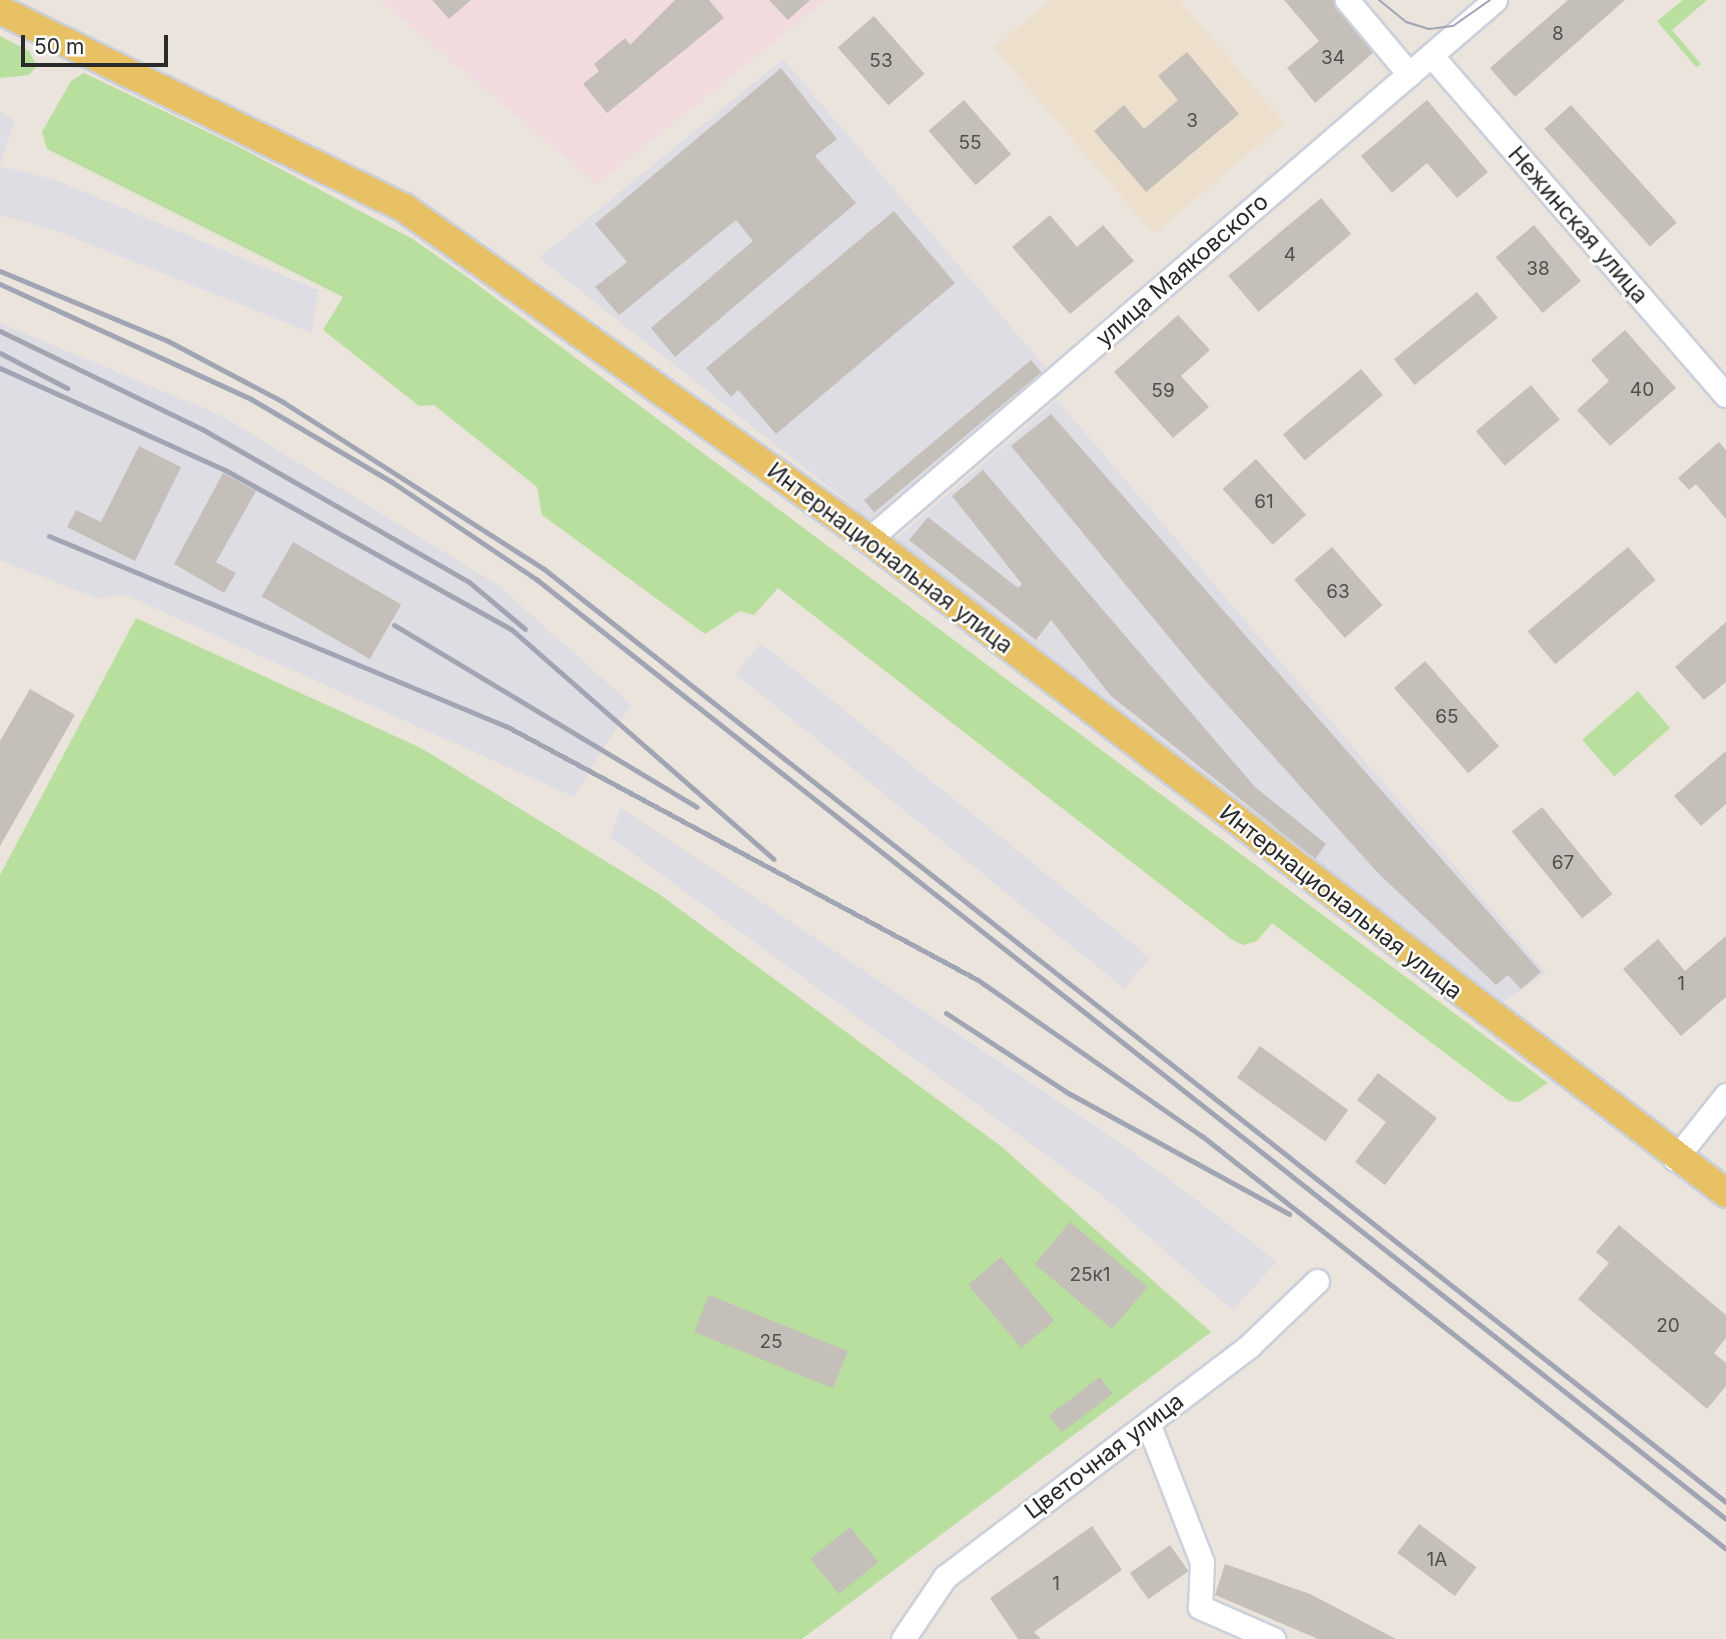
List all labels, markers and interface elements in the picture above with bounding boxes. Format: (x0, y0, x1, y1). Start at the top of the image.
scale bar (24, 21, 172, 65)
house number: 8 (1552, 23, 1564, 45)
text: 50 m (34, 34, 84, 59)
house number: 34 (1321, 47, 1345, 69)
house number: 53 (869, 50, 893, 72)
house number: 3 (1186, 110, 1198, 132)
house number: 55 (958, 132, 982, 154)
street label: Нежинская улица (1502, 141, 1654, 309)
street label: улица Маяковского (1090, 188, 1274, 352)
house number: 4 (1284, 244, 1296, 266)
house number: 38 (1526, 258, 1550, 280)
house number: 40 (1630, 379, 1654, 401)
house number: 59 (1151, 380, 1175, 402)
street label: Интернациональная улица (762, 457, 1018, 659)
house number: 61 (1254, 491, 1274, 513)
house number: 63 (1326, 581, 1350, 603)
house number: 65 (1435, 706, 1459, 728)
street label: Интернациональная улица (1214, 799, 1468, 1005)
house number: 67 (1552, 852, 1574, 874)
house number: 1 (1677, 973, 1685, 995)
house number: 25к1 (1069, 1264, 1111, 1286)
house number: 20 (1656, 1315, 1680, 1337)
house number: 25 (759, 1331, 783, 1353)
street label: Цветочная улица (1019, 1387, 1189, 1525)
house number: 1А (1427, 1549, 1447, 1571)
house number: 1 (1052, 1573, 1060, 1595)

